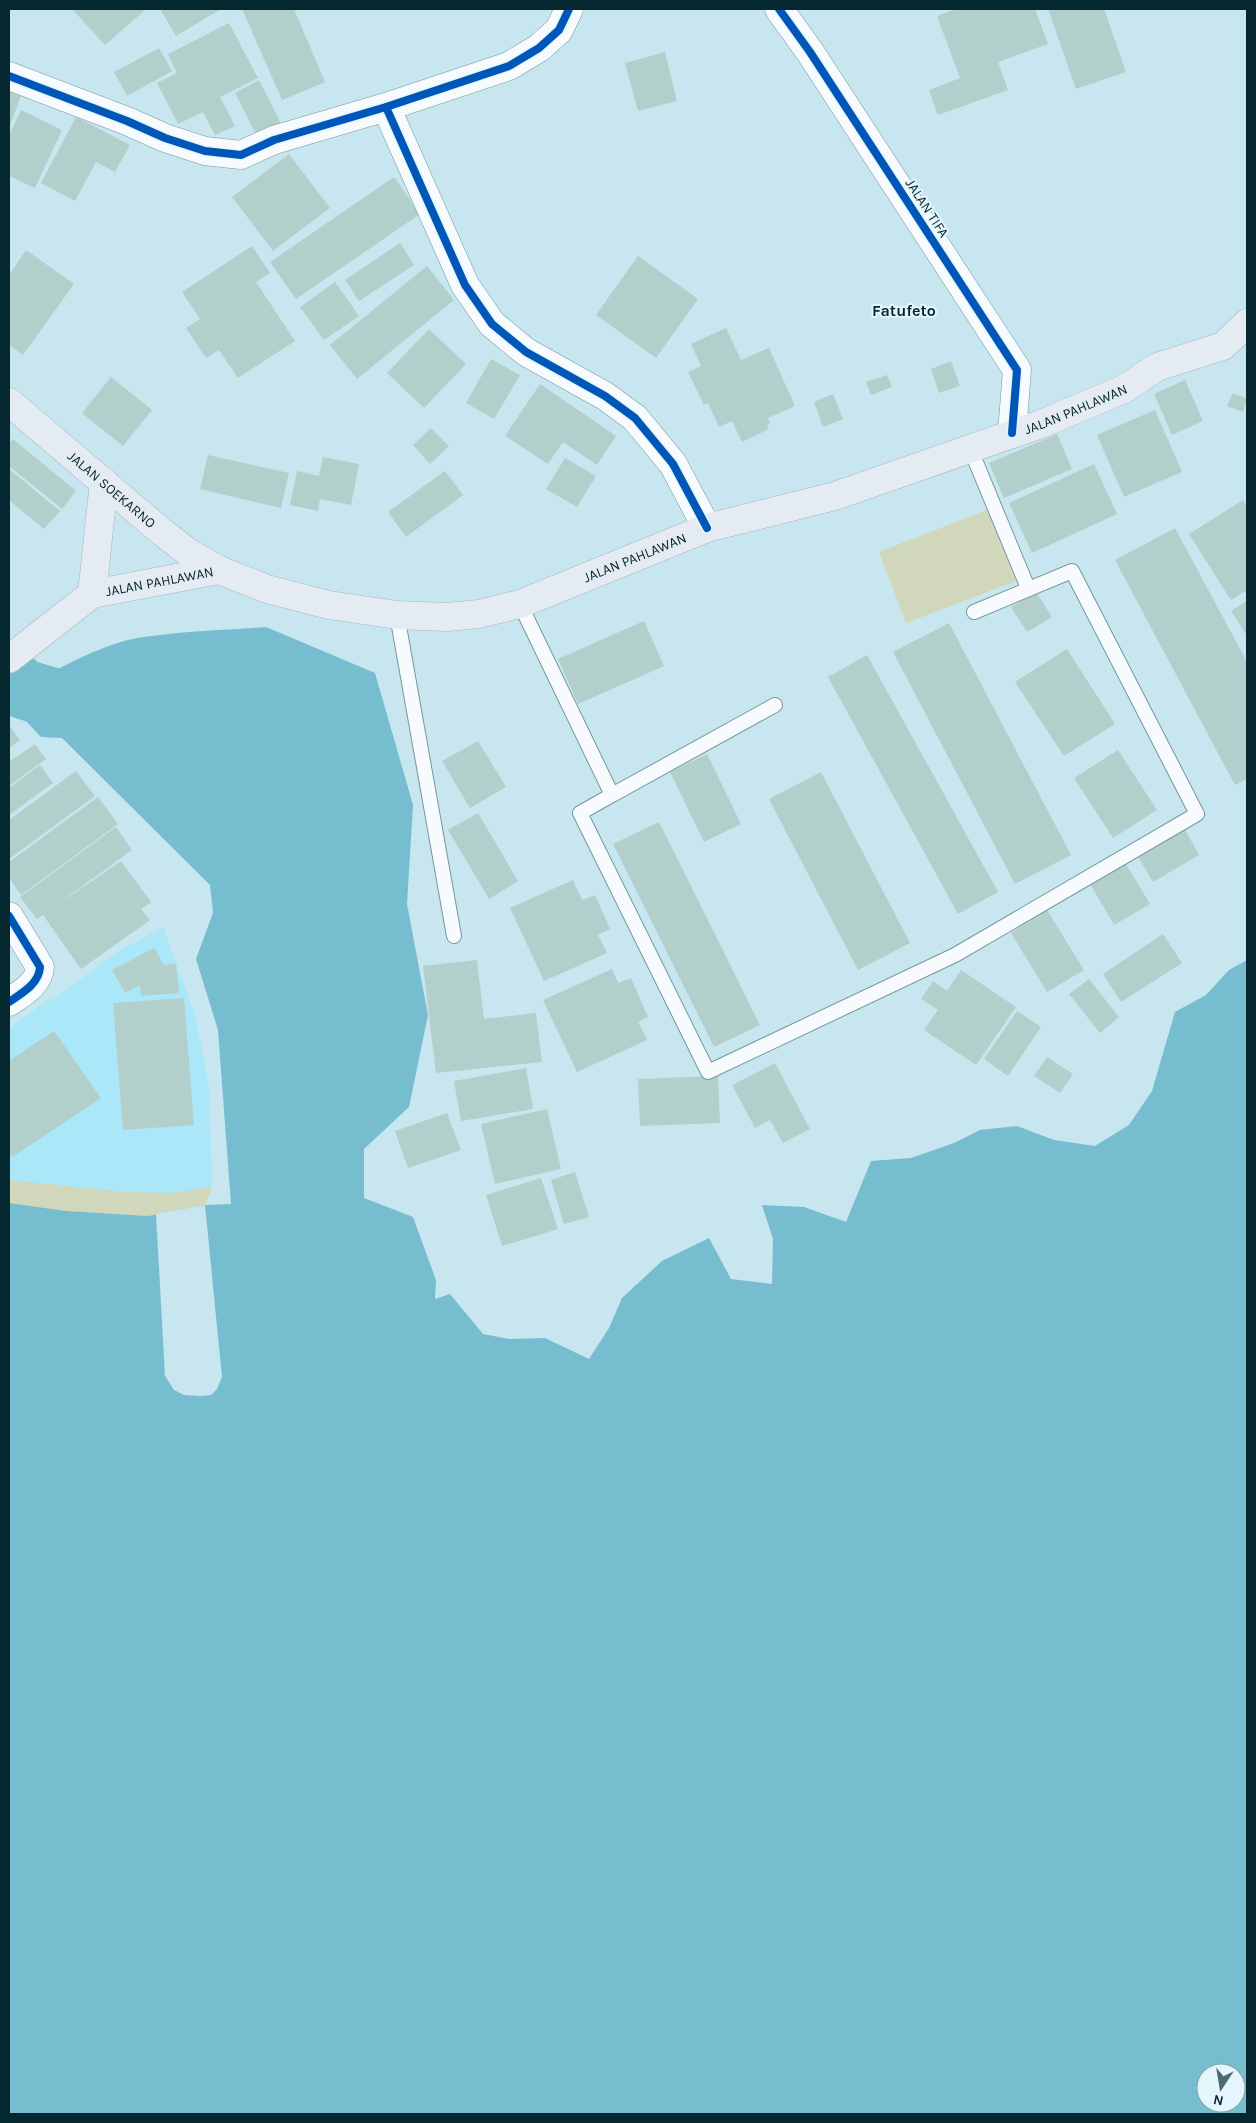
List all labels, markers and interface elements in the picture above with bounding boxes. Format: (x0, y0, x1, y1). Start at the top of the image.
street label: JALAN TIFA (902, 175, 952, 241)
district label: Fatufeto (872, 301, 936, 320)
street label: JALAN PAHLAWAN (1022, 380, 1130, 438)
street label: JALAN SOEKARNO (64, 447, 159, 532)
street label: JALAN PAHLAWAN (581, 529, 689, 586)
street label: JALAN PAHLAWAN (104, 563, 215, 600)
north arrow (1196, 2063, 1246, 2113)
text: N (1212, 2091, 1225, 2110)

